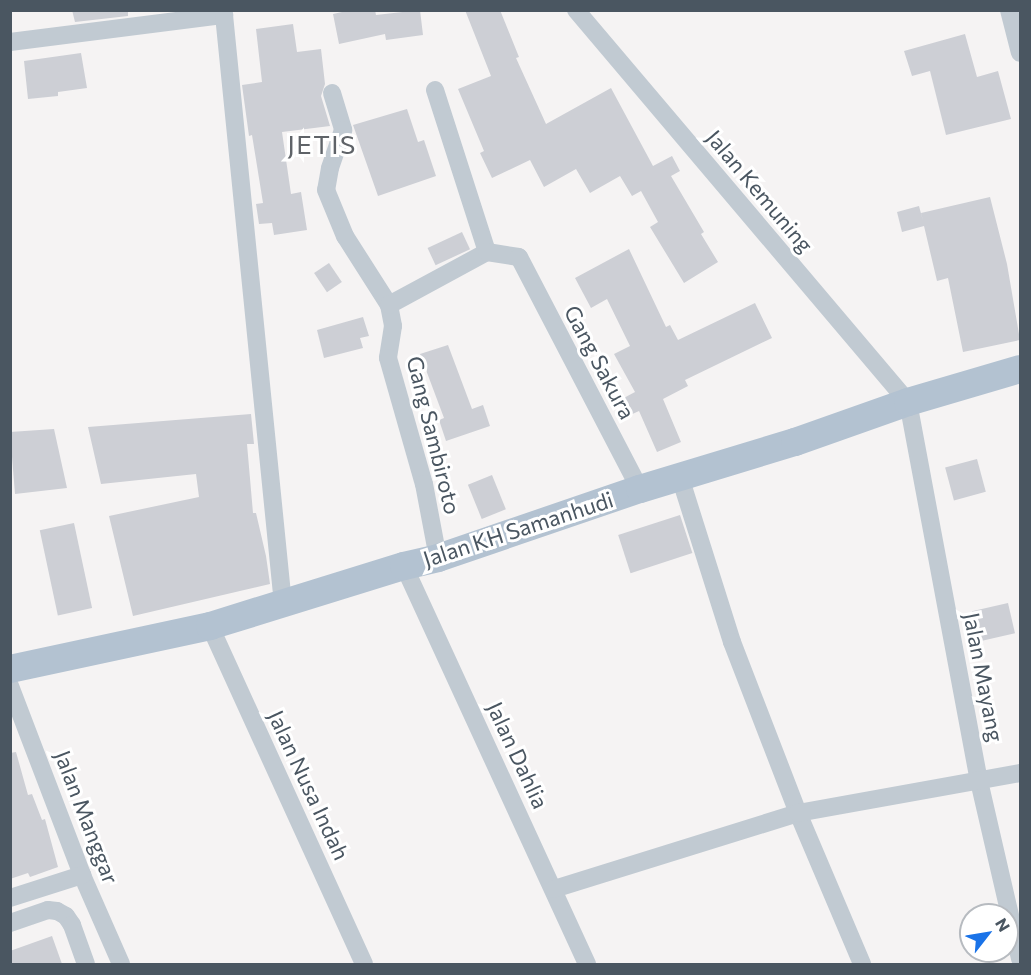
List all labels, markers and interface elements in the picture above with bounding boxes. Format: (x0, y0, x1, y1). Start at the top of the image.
street label: Jalan Kemuning (701, 124, 819, 258)
district label: JETIS (287, 128, 357, 160)
street label: Gang Sakura (559, 301, 641, 423)
street label: Gang Sambiroto (402, 353, 466, 517)
street label: Jalan KH Samanhudi (420, 486, 616, 572)
street label: Jalan Mayang (959, 610, 1009, 744)
street label: Jalan Dahlia (482, 697, 554, 813)
street label: Jalan Nusa Indah (263, 706, 355, 864)
street label: Jalan Manggar (49, 747, 125, 887)
north arrow (959, 903, 1019, 963)
text: N (992, 914, 1014, 935)

